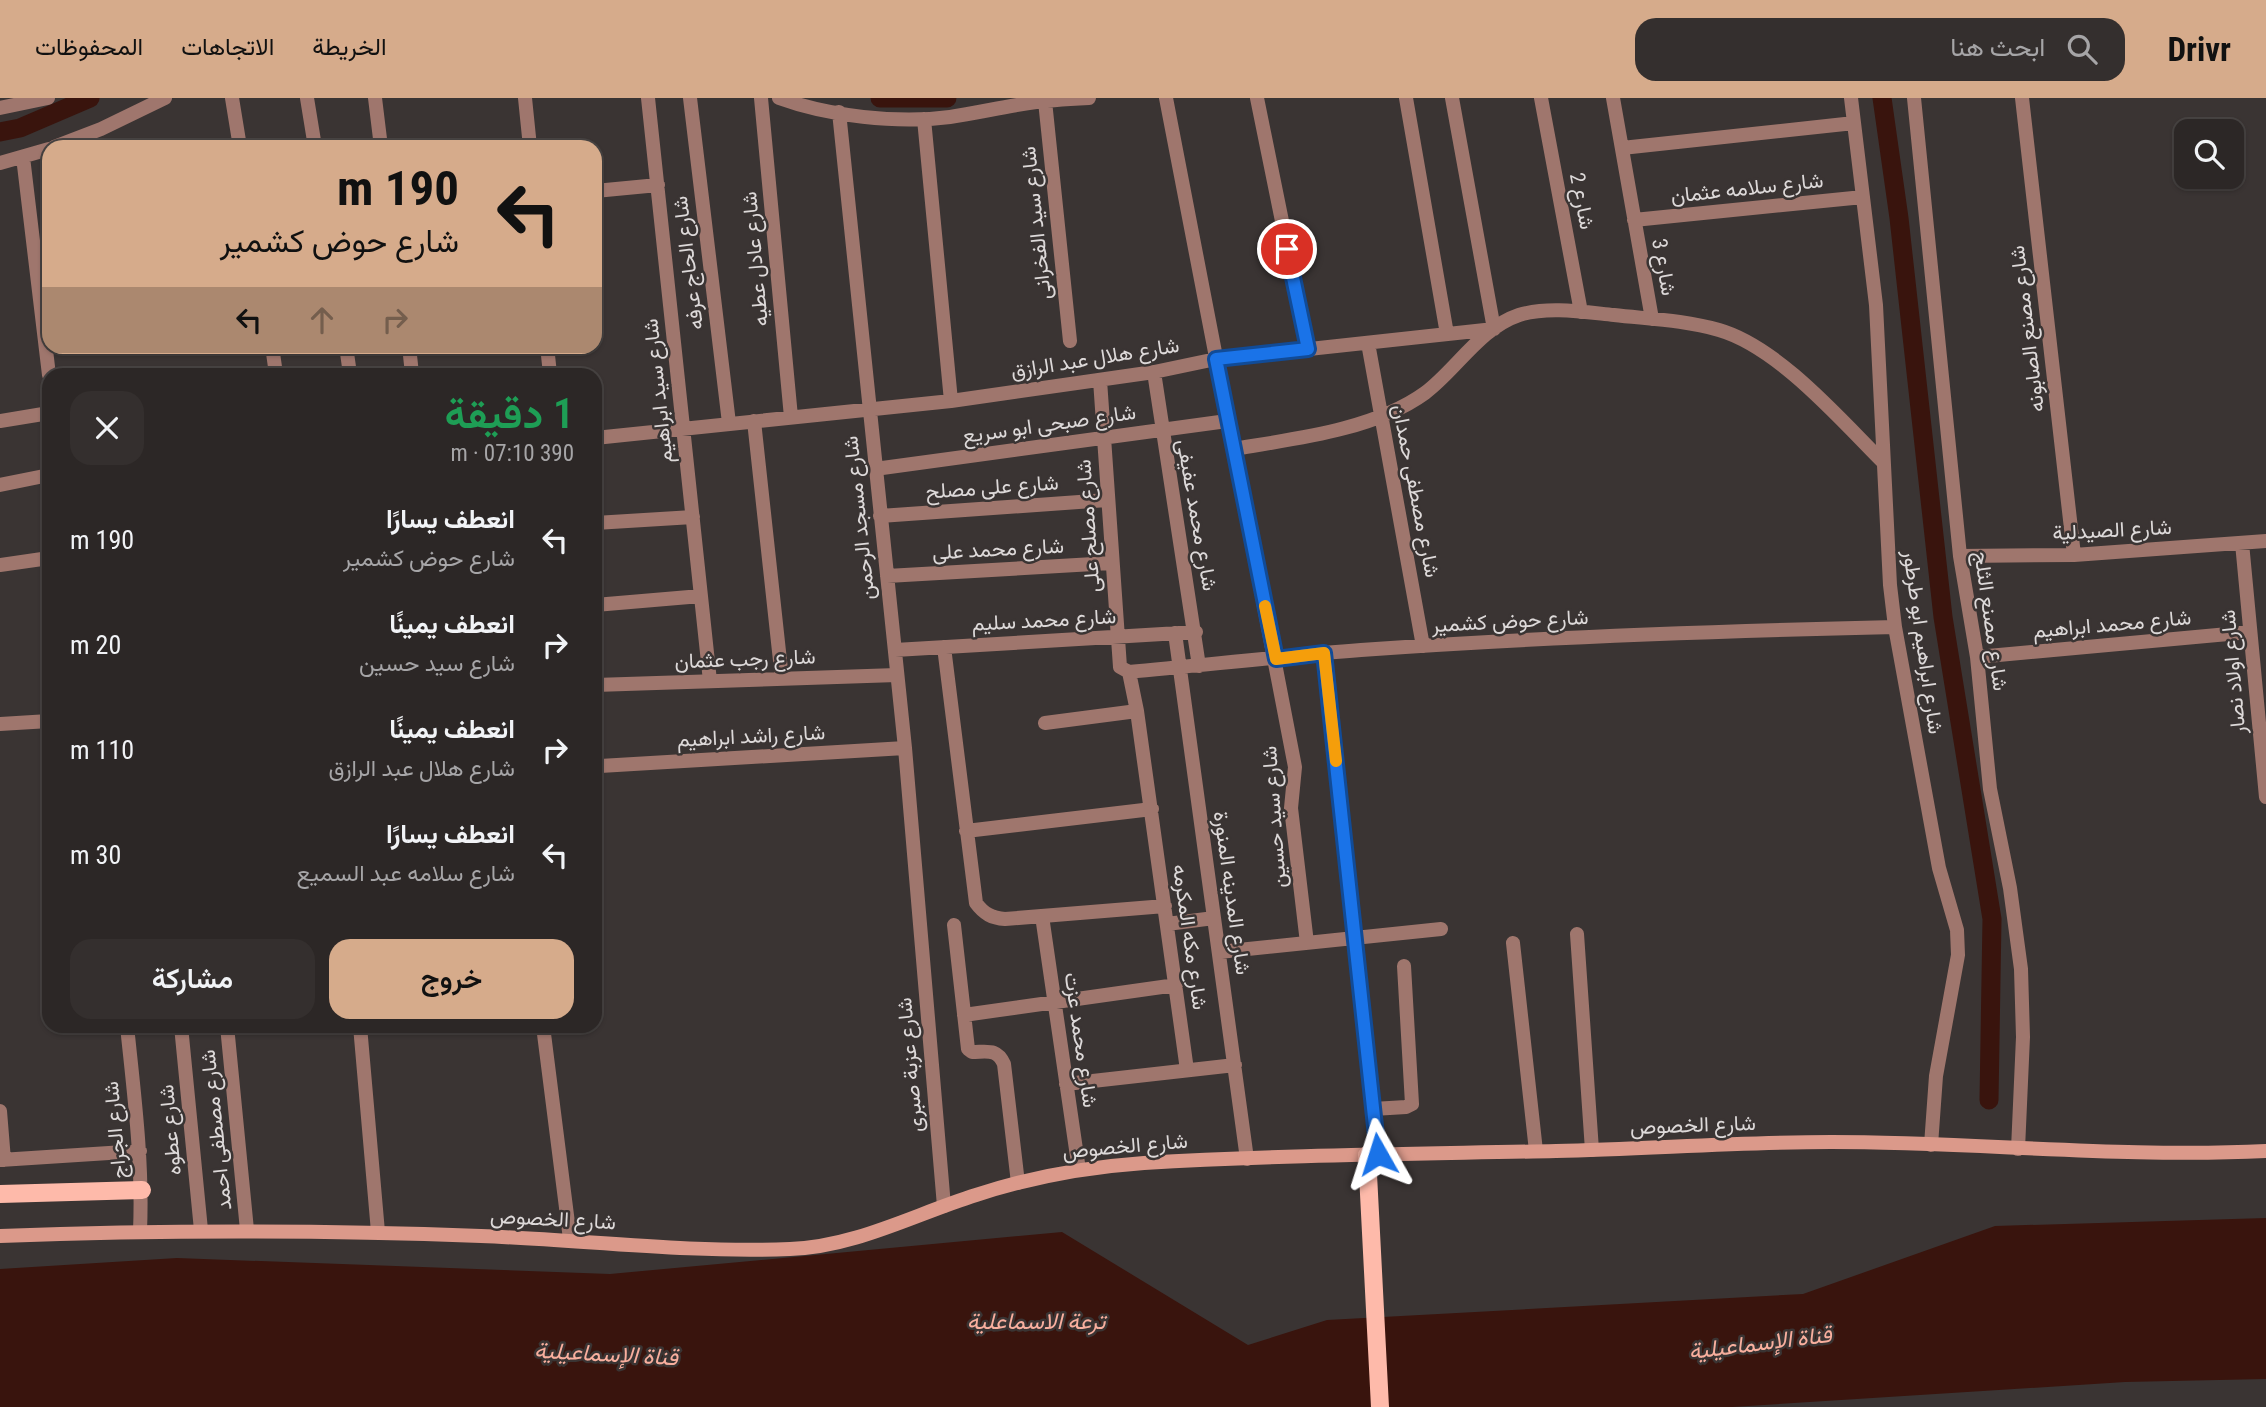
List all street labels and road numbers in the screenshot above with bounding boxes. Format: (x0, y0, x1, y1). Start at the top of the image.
street label: شارع سيد الفخرانى (1016, 145, 1058, 301)
street label: شارع سلامه عثمان (1669, 168, 1825, 210)
street label: شارع 2 (1563, 171, 1599, 232)
street label: شارع عادل عطيه (737, 190, 775, 328)
street label: شارع الحاج عرفه (668, 194, 710, 331)
street label: شارع 3 (1645, 237, 1681, 298)
street label: شارع مصنع الصابونه (2005, 244, 2051, 414)
street label: شارع سيد ابراهيم (638, 317, 680, 465)
street label: شارع هلال عبد الرازق (1009, 333, 1181, 385)
street label: شارع صبحى ابو سريع (961, 400, 1138, 450)
street label: شارع مصطفى حمدان (1385, 402, 1445, 580)
street label: شارع مسجد الرحمن (838, 435, 882, 601)
street label: شارع محمد عفيفى (1170, 437, 1222, 593)
street label: شارع مصلح على (1071, 458, 1107, 593)
street label: شارع على مصلح (925, 470, 1060, 506)
street label: شارع الصيدلية (2052, 515, 2172, 547)
street label: شارع محمد على (932, 534, 1065, 566)
street label: شارع ابراهيم ابو طرطور (1896, 547, 1948, 736)
street label: شارع مصنع الثلج (1967, 550, 2013, 693)
street label: شارع محمد سليم (971, 604, 1117, 638)
street label: شارع حوض كشمير (1430, 605, 1589, 639)
street label: شارع محمد ابراهيم (2032, 605, 2192, 645)
street label: شارع اولاد نصار (2216, 609, 2252, 736)
street label: شارع رجب عثمان (674, 645, 816, 675)
street label: شارع راشد ابراهيم (676, 720, 826, 754)
street label: شارع سيد حسين (1257, 745, 1293, 889)
street label: شارع المدينه المنورة (1207, 810, 1255, 977)
street label: شارع مكه المكرمه (1166, 863, 1212, 1012)
street label: شارع محمد عزت (1058, 971, 1102, 1109)
street label: شارع عزبة صبرى (892, 996, 930, 1133)
street label: شارع مصطفى احمد (196, 1048, 238, 1212)
street label: شارع الجراج (99, 1080, 133, 1180)
street label: شارع عطوه (154, 1083, 188, 1177)
street label: شارع الخصوص (1630, 1111, 1756, 1141)
street label: شارع الخصوص (1061, 1129, 1189, 1165)
street label: شارع الخصوص (489, 1204, 616, 1236)

